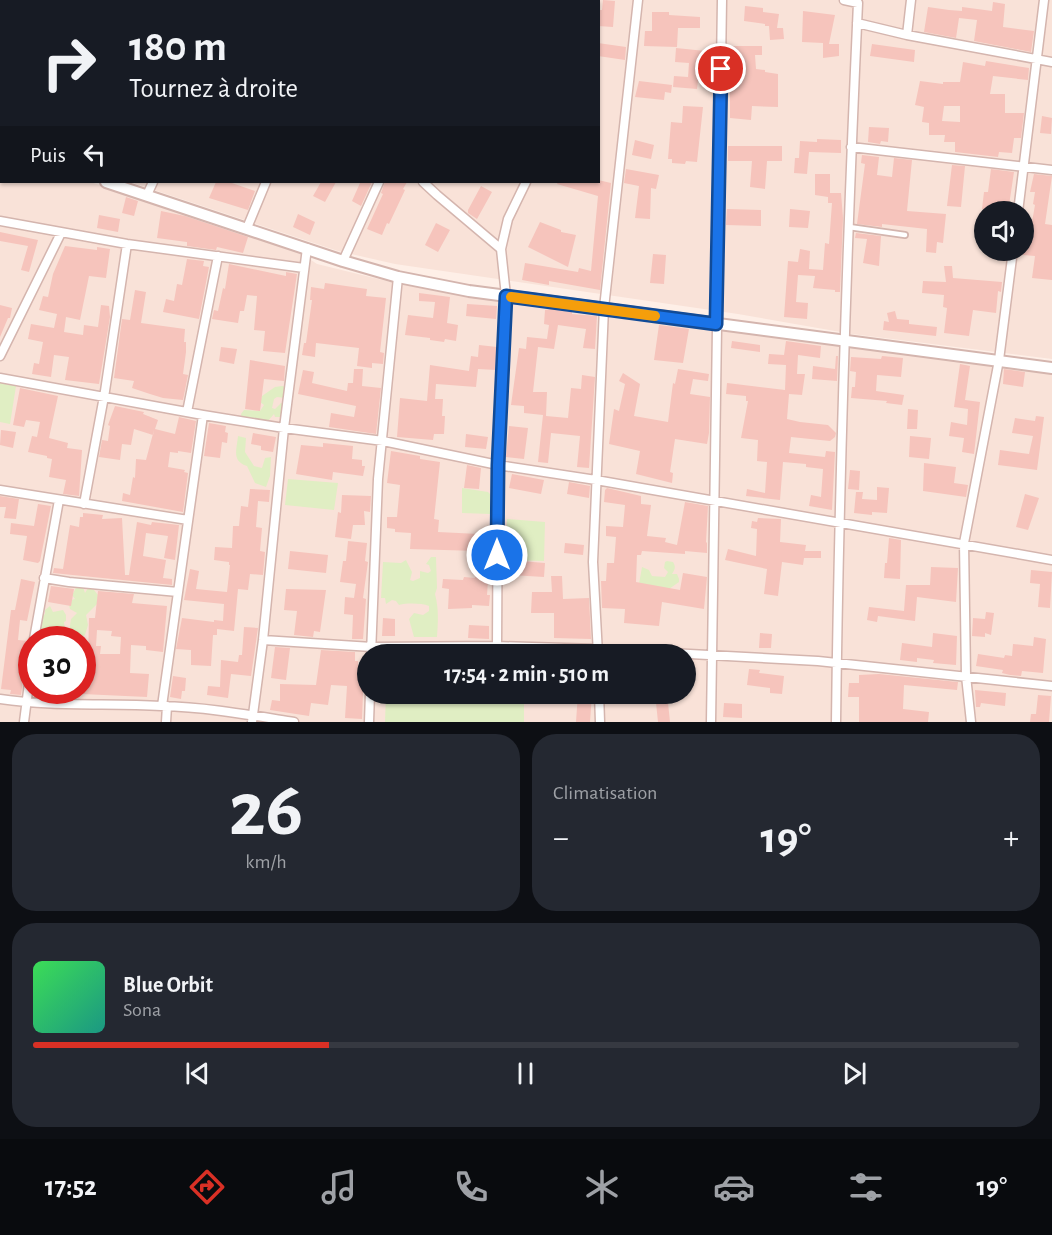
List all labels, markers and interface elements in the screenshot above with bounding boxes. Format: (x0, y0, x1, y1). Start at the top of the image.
icon: right (30, 24, 108, 102)
text: 180 m (129, 26, 227, 68)
pin (695, 43, 746, 94)
icon: arrive (704, 52, 737, 85)
text: Tournez à droite (129, 75, 298, 102)
icon: left (78, 138, 111, 171)
text: Puis (30, 144, 66, 166)
map controls (974, 201, 1034, 261)
button: sound (974, 201, 1034, 261)
position arrow (465, 523, 529, 587)
speed limit sign: 30 (18, 626, 96, 704)
text: 17:54 · 2 min · 510 m (444, 663, 609, 685)
text: 26 (229, 772, 303, 850)
text: Climatisation (553, 783, 657, 803)
text: 19° (760, 816, 812, 861)
text: − (553, 822, 569, 855)
text: + (1003, 822, 1019, 855)
text: km/h (245, 852, 287, 872)
text: Blue Orbit (123, 974, 213, 996)
text: Sona (123, 1000, 161, 1020)
icon: previous (181, 1057, 214, 1090)
icon: pause (509, 1057, 542, 1090)
icon: next (838, 1057, 871, 1090)
icon: directions (186, 1166, 228, 1208)
icon: music (318, 1166, 360, 1208)
icon: phone (450, 1166, 492, 1208)
icon: climate (581, 1166, 623, 1208)
icon: car (713, 1166, 755, 1208)
icon: filters (845, 1166, 887, 1208)
text: 17:52 (45, 1173, 97, 1200)
text: 19° (976, 1173, 1007, 1200)

